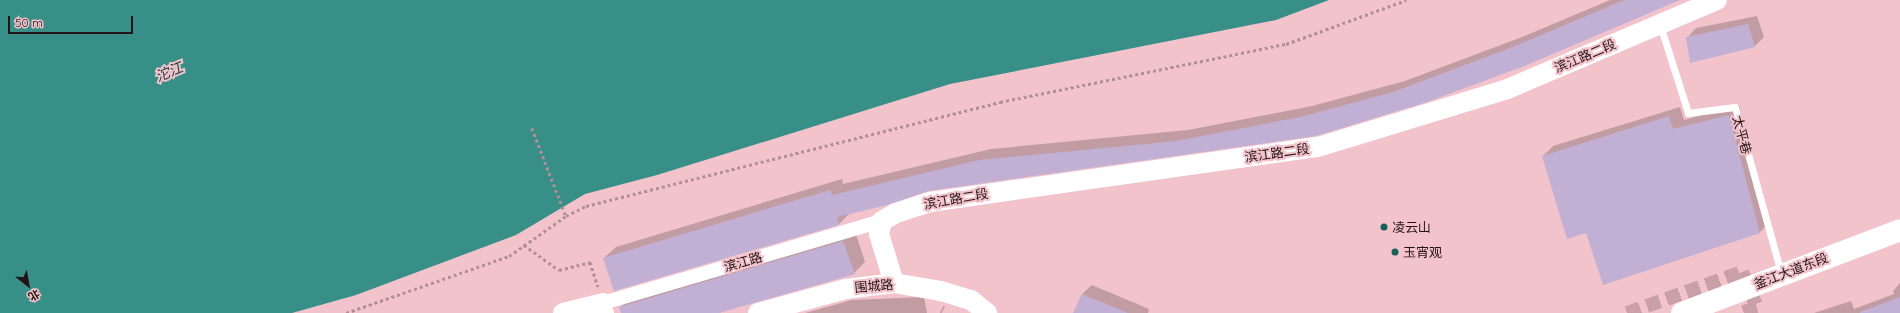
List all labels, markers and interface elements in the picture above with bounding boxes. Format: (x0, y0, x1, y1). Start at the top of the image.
scale bar (10, 8, 135, 34)
text: 50 m (15, 15, 43, 30)
street label: 滨江路二段 (1552, 36, 1618, 76)
water label: 沱江 (153, 59, 185, 85)
street label: 太平巷 (1729, 114, 1755, 156)
street label: 滨江路二段 (1244, 141, 1310, 165)
street label: 滨江路二段 (923, 186, 989, 212)
place label: 凌云山 (1392, 219, 1431, 235)
marker: 凌云山 (1379, 222, 1389, 232)
place label: 玉宵观 (1403, 244, 1442, 260)
marker: 玉宵观 (1390, 247, 1400, 257)
street label: 滨江路 (722, 249, 764, 275)
street label: 釜江大道东段 (1752, 250, 1830, 292)
north arrow (8, 265, 48, 305)
street label: 围城路 (854, 277, 894, 295)
text: 北 (26, 286, 43, 304)

